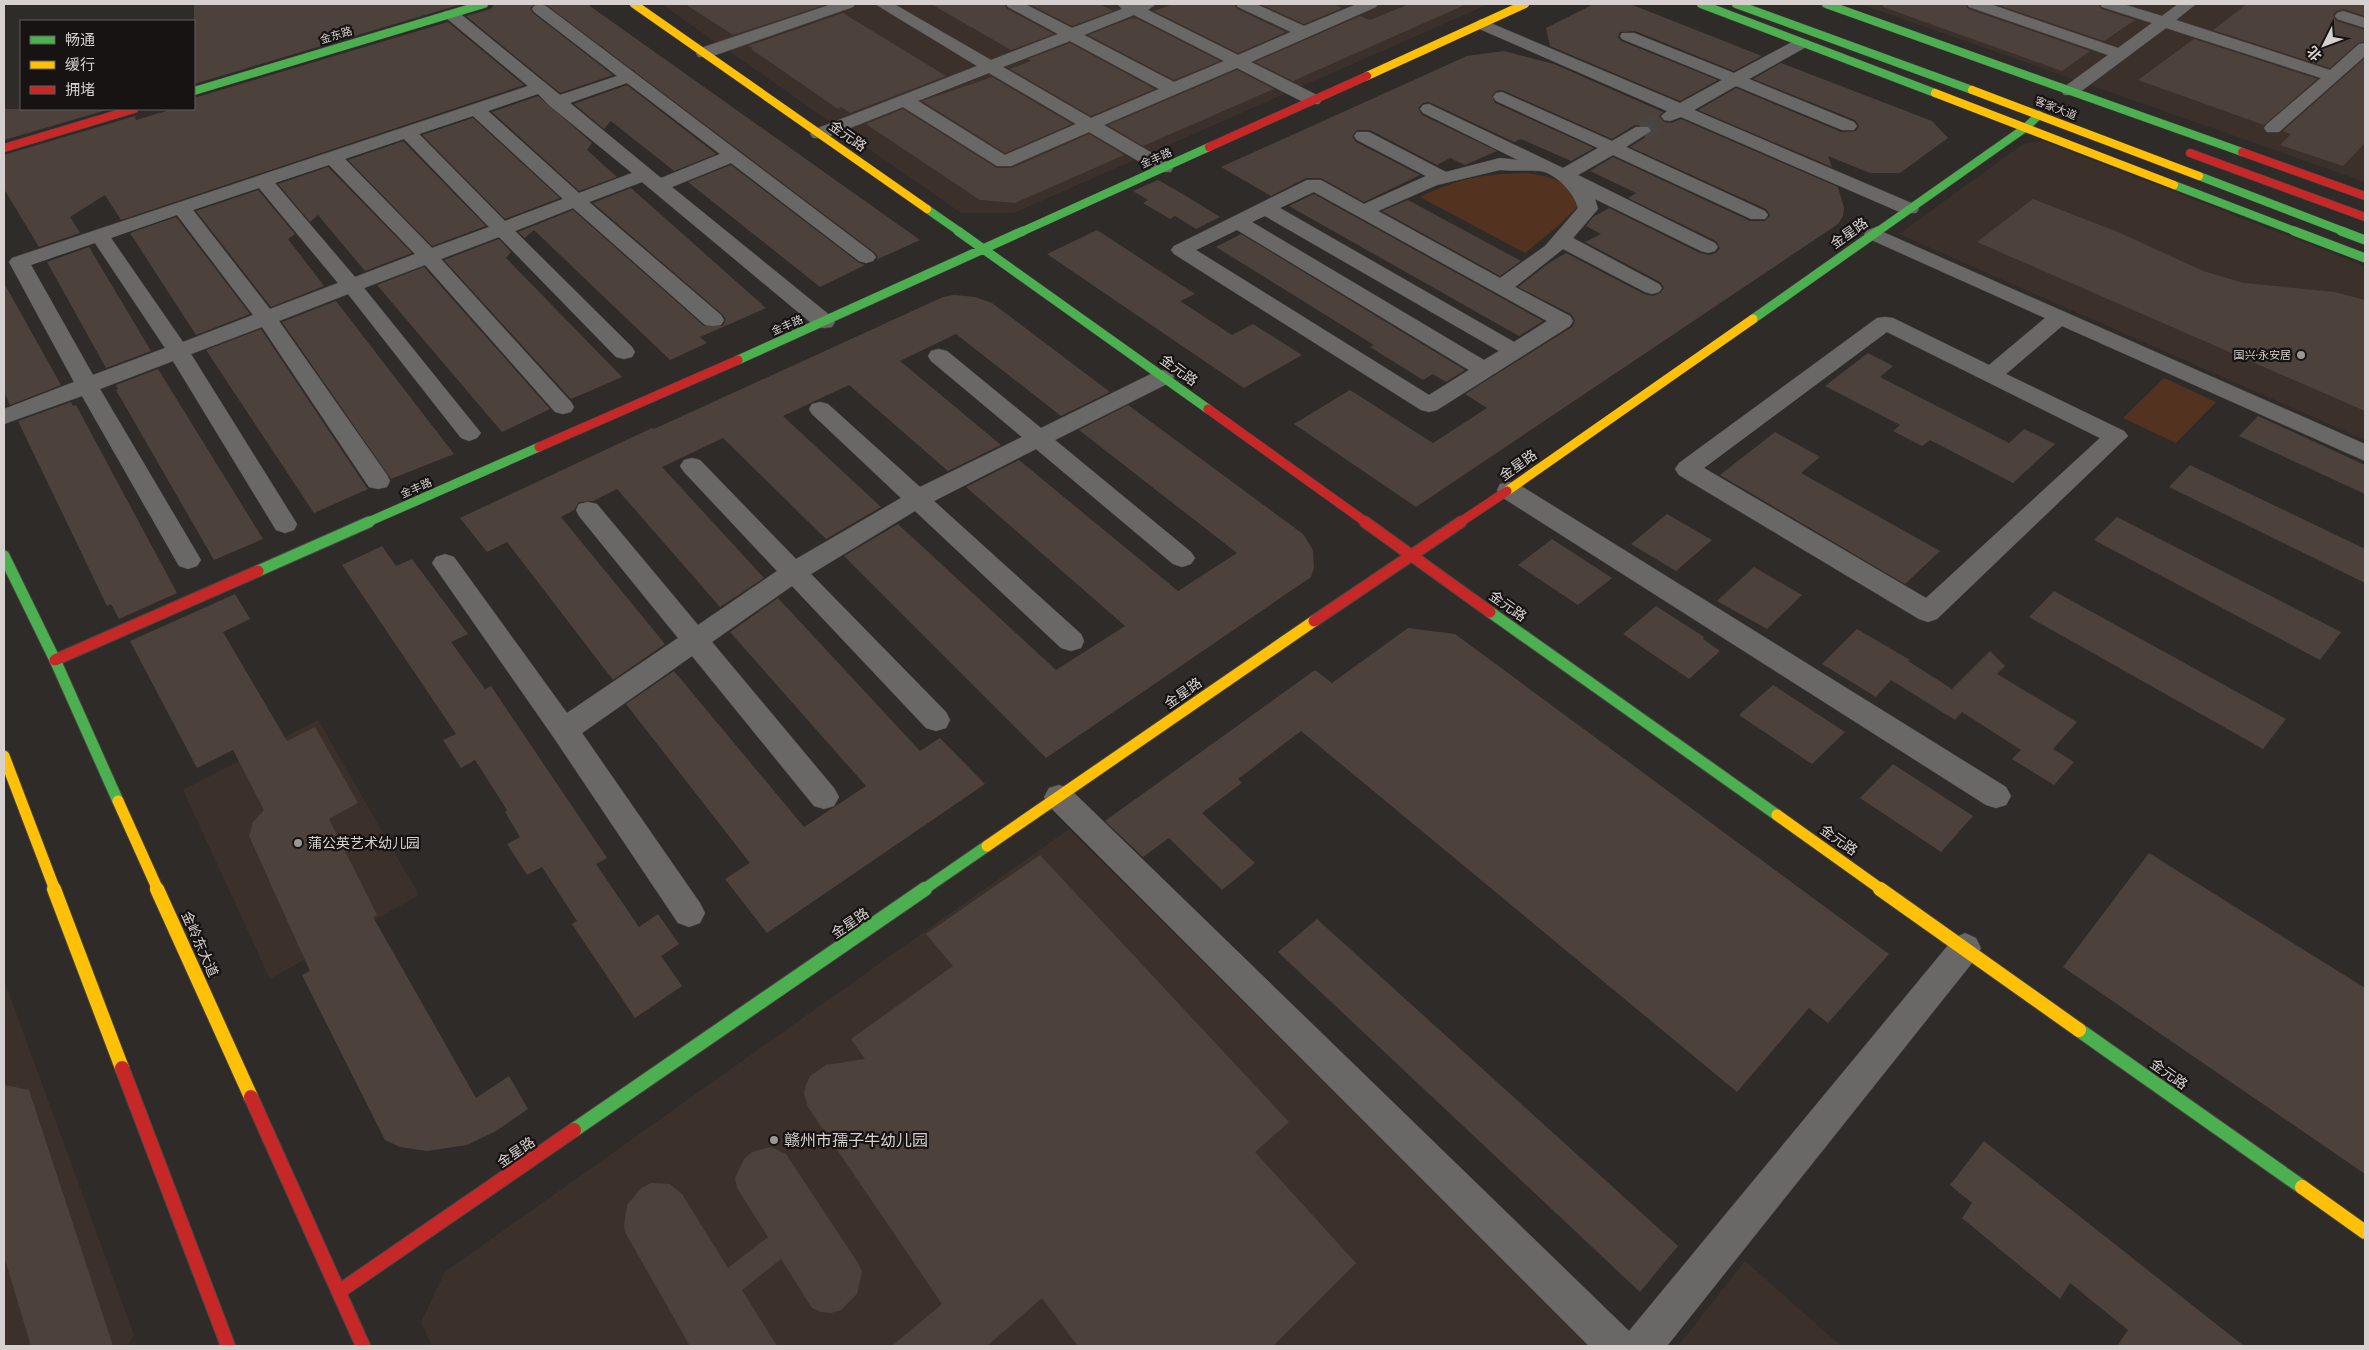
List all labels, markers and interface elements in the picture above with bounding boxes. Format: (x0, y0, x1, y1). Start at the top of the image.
legend (20, 20, 195, 110)
north arrow (2299, 20, 2349, 70)
street label: 金东路 (318, 23, 354, 46)
text: 畅通 (65, 30, 95, 48)
text: 北 (2303, 43, 2325, 65)
text: 缓行 (65, 55, 95, 73)
text: 拥堵 (65, 80, 95, 98)
street label: 客家大道 (2033, 94, 2079, 121)
street label: 金元路 (826, 117, 870, 155)
street label: 金丰路 (1138, 145, 1174, 170)
street label: 金星路 (1827, 214, 1871, 252)
street label: 金丰路 (769, 312, 805, 337)
place label: 国兴·永安居 (2233, 348, 2291, 361)
marker: 国兴·永安居 (2295, 349, 2307, 361)
street label: 金元路 (1157, 350, 1201, 389)
street label: 金星路 (1496, 446, 1540, 484)
street label: 金丰路 (398, 475, 434, 500)
street label: 金元路 (1486, 587, 1530, 625)
street label: 金星路 (1161, 674, 1205, 712)
street label: 金元路 (1817, 821, 1861, 859)
place label: 蒲公英艺术幼儿园 (308, 834, 420, 851)
marker: 蒲公英艺术幼儿园 (292, 837, 304, 849)
street label: 金星路 (828, 904, 872, 941)
street label: 金岭东大道 (178, 908, 222, 979)
street label: 金元路 (2147, 1055, 2191, 1093)
place label: 赣州市孺子牛幼儿园 (784, 1130, 928, 1149)
street label: 金星路 (494, 1133, 538, 1170)
marker: 赣州市孺子牛幼儿园 (768, 1134, 780, 1146)

